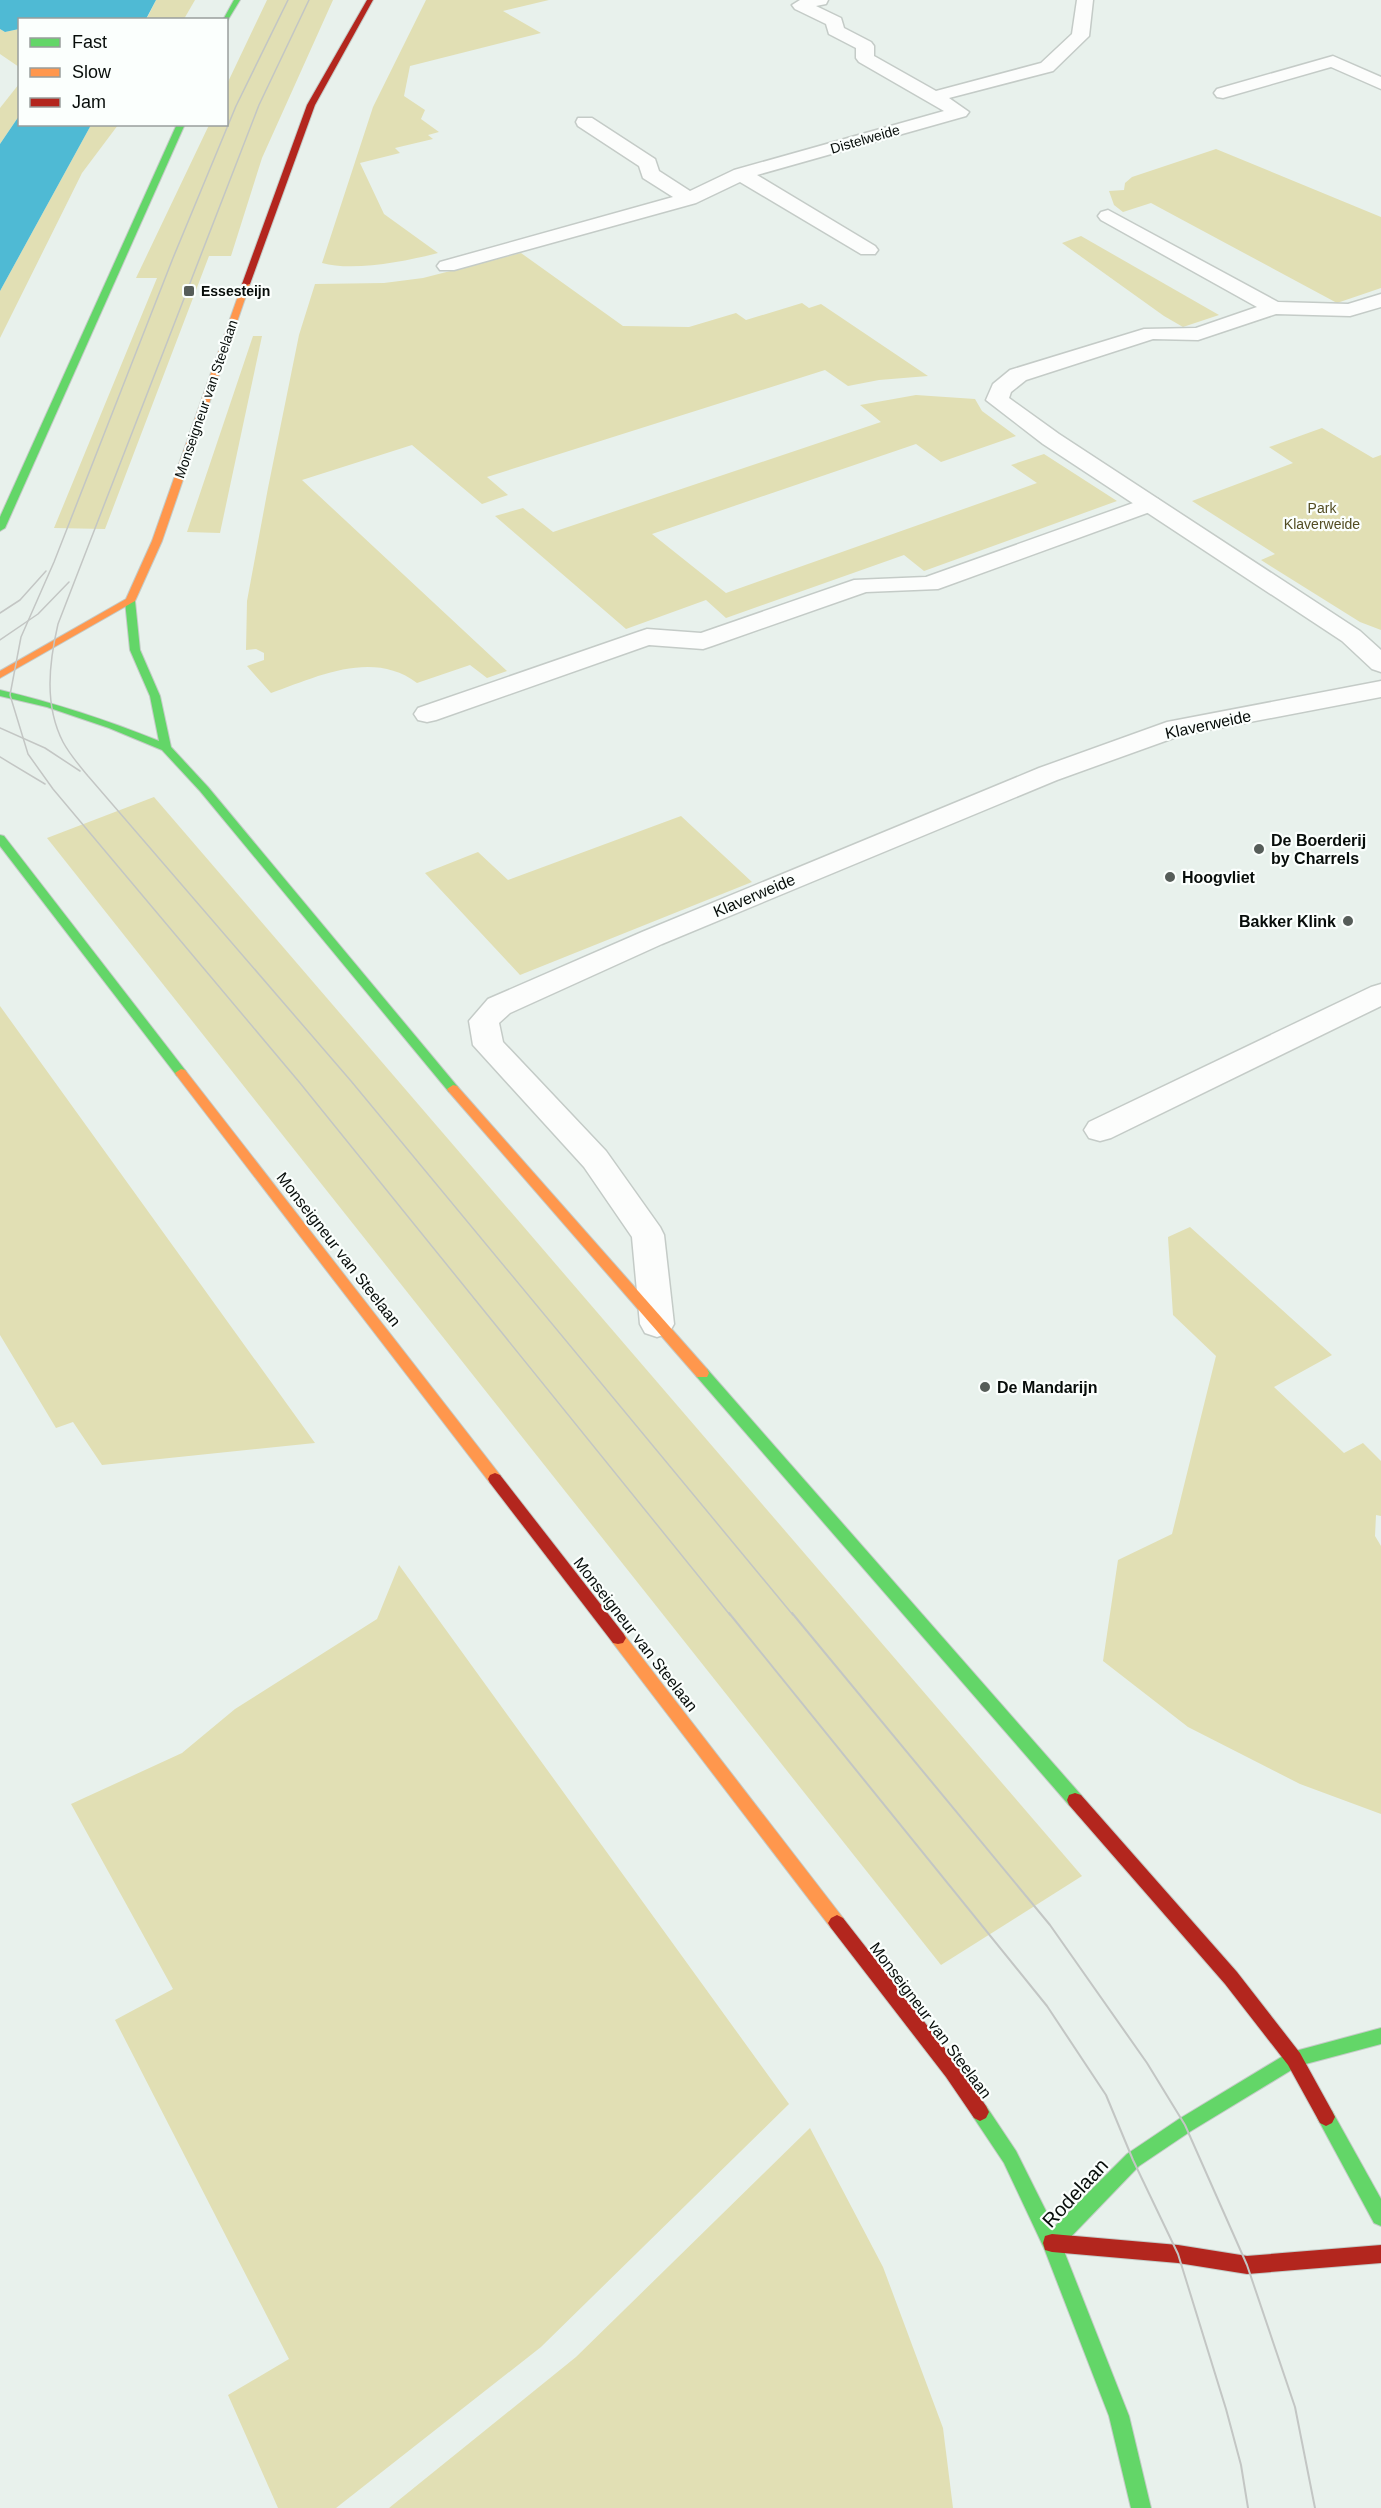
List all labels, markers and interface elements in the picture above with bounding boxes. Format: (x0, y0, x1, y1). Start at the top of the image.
legend (18, 18, 228, 126)
text: Fast (72, 32, 107, 52)
text: Slow (72, 62, 112, 82)
text: Jam (72, 92, 106, 112)
street label: Distelweide (828, 121, 902, 157)
place label: Essesteijn (201, 283, 270, 299)
marker: Essesteijn (182, 284, 196, 298)
street label: Monseigneur van Steelaan (171, 318, 241, 480)
park label: Park Klaverweide (1284, 500, 1360, 532)
street label: Klaverweide (1164, 707, 1253, 742)
place label: De Boerderij by Charrels (1271, 832, 1366, 867)
marker: De Boerderij by Charrels (1252, 842, 1266, 856)
place label: Hoogvliet (1182, 869, 1256, 886)
marker: Hoogvliet (1163, 870, 1177, 884)
street label: Klaverweide (711, 871, 798, 920)
place label: Bakker Klink (1239, 913, 1336, 930)
marker: Bakker Klink (1341, 914, 1355, 928)
street label: Monseigneur van Steelaan (273, 1169, 404, 1330)
place label: De Mandarijn (997, 1379, 1097, 1396)
marker: De Mandarijn (978, 1380, 992, 1394)
street label: Monseigneur van Steelaan (570, 1554, 701, 1715)
street label: Monseigneur van Steelaan (867, 1939, 995, 2101)
street label: Rodelaan (1038, 2154, 1112, 2232)

